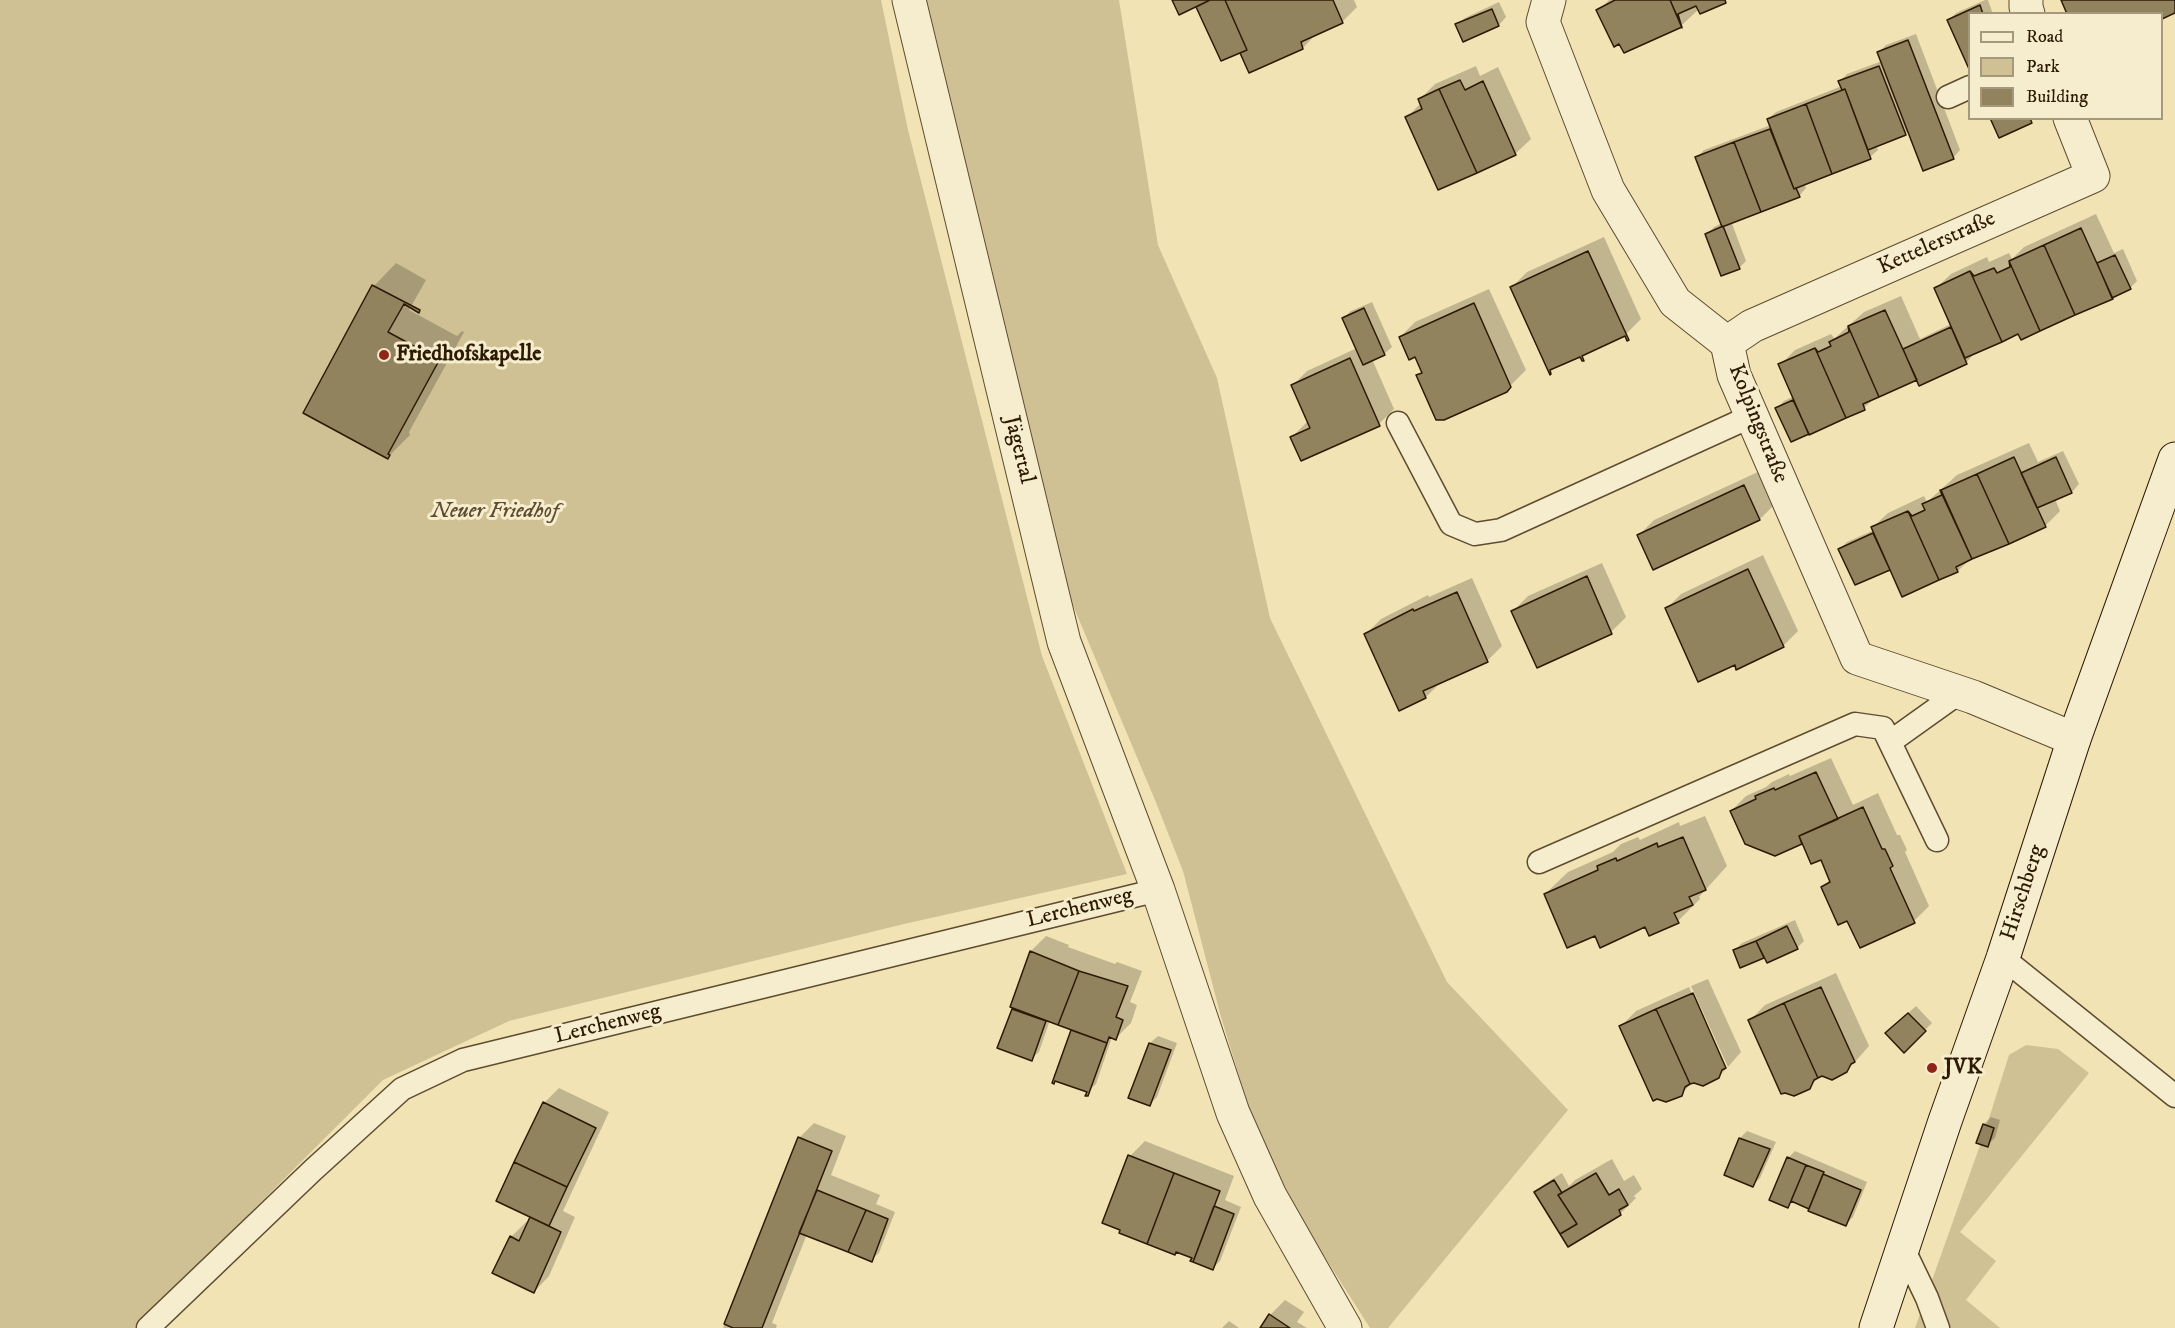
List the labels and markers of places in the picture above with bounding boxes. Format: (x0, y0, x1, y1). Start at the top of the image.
place label: Friedhofskapelle (396, 342, 541, 368)
marker: Friedhofskapelle (377, 348, 391, 362)
place label: JVK (1944, 1055, 1982, 1081)
marker: JVK (1925, 1061, 1939, 1075)

